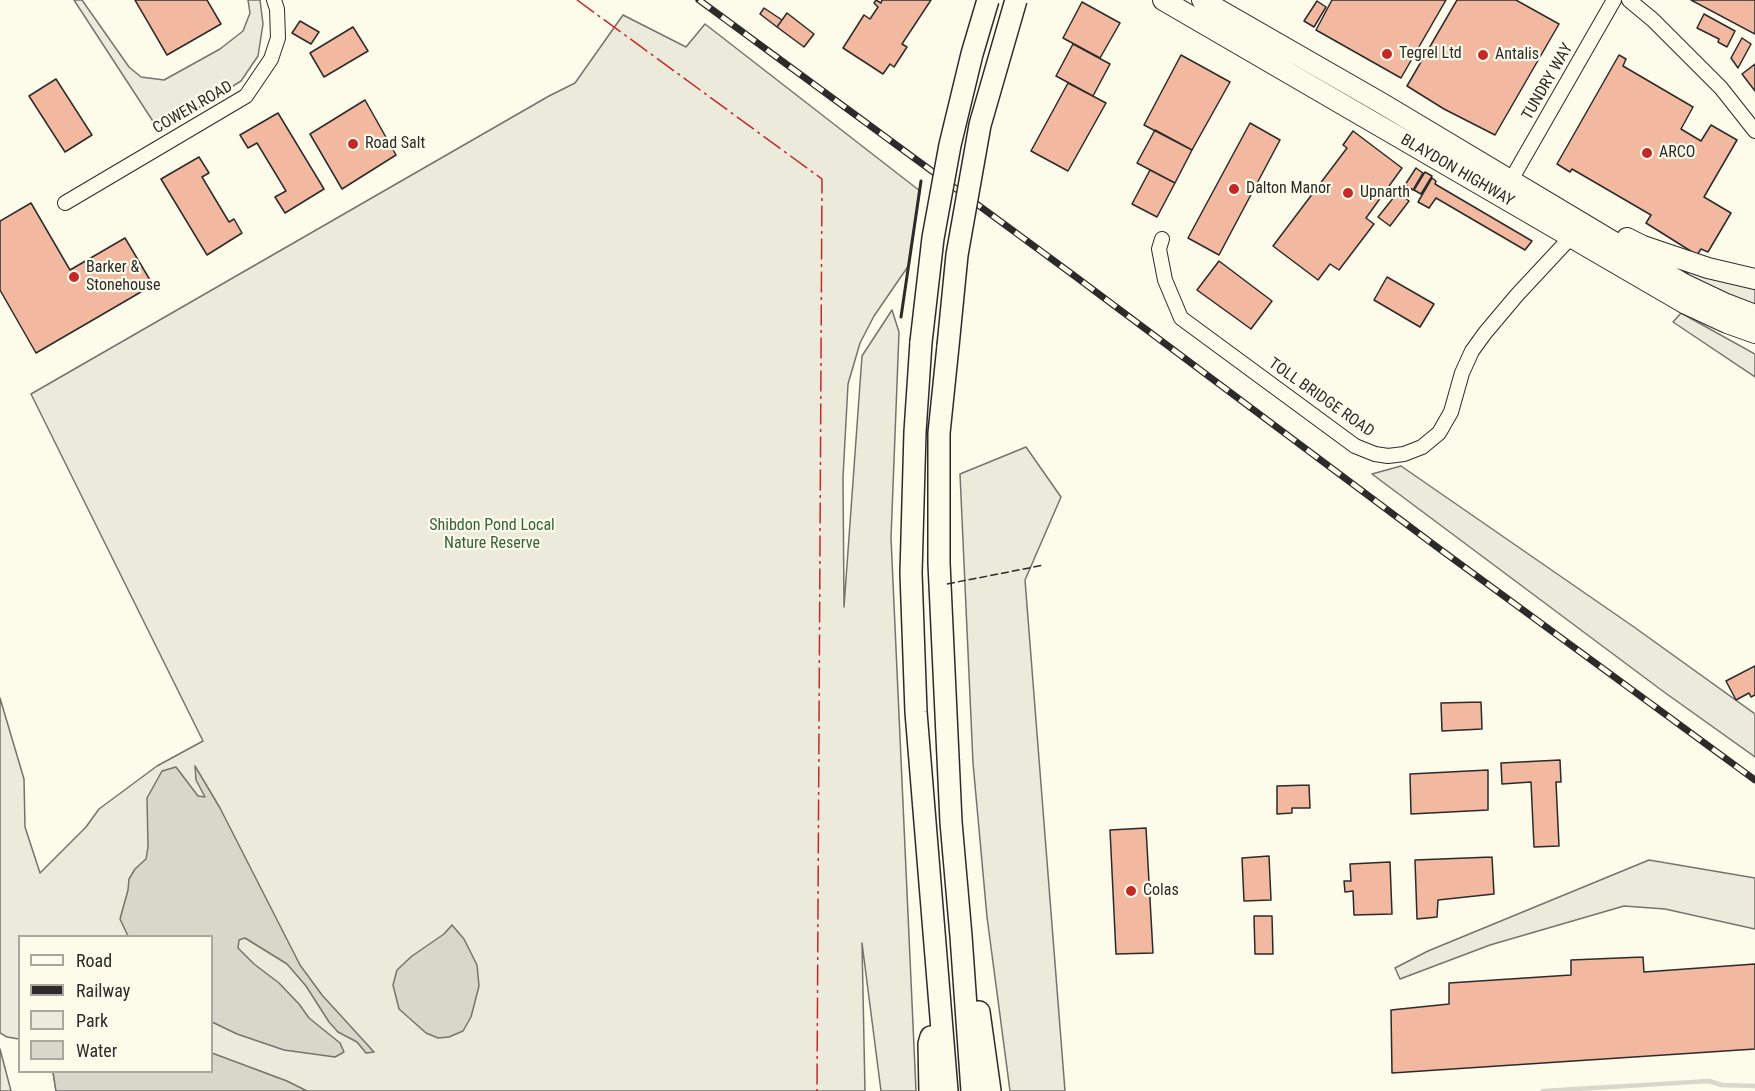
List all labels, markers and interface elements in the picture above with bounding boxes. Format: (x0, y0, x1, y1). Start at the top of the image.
street label: TUNDRY WAY (1518, 40, 1578, 124)
place label: Tegrel Ltd (1399, 44, 1462, 64)
place label: Antalis (1495, 45, 1539, 65)
marker: Tegrel Ltd (1380, 47, 1394, 61)
marker: Antalis (1476, 48, 1490, 62)
street label: COWEN ROAD (150, 78, 236, 138)
street label: BLAYDON HIGHWAY (1397, 131, 1517, 211)
place label: Road Salt (365, 134, 425, 154)
marker: Road Salt (346, 137, 360, 151)
place label: ARCO (1659, 143, 1695, 163)
marker: ARCO (1640, 146, 1654, 160)
place label: Dalton Manor (1246, 179, 1331, 199)
marker: Dalton Manor (1227, 182, 1241, 196)
place label: Upnarth (1360, 183, 1410, 203)
marker: Upnarth (1341, 186, 1355, 200)
place label: Barker & Stonehouse (86, 258, 160, 296)
marker: Barker & Stonehouse (67, 270, 81, 284)
street label: TOLL BRIDGE ROAD (1265, 354, 1377, 442)
park label: Shibdon Pond Local Nature Reserve (429, 516, 555, 554)
place label: Colas (1143, 881, 1179, 901)
marker: Colas (1124, 884, 1138, 898)
legend (18, 935, 213, 1073)
text: Road (76, 950, 112, 971)
text: Railway (76, 980, 130, 1001)
text: Park (76, 1010, 108, 1031)
text: Water (76, 1040, 117, 1061)

